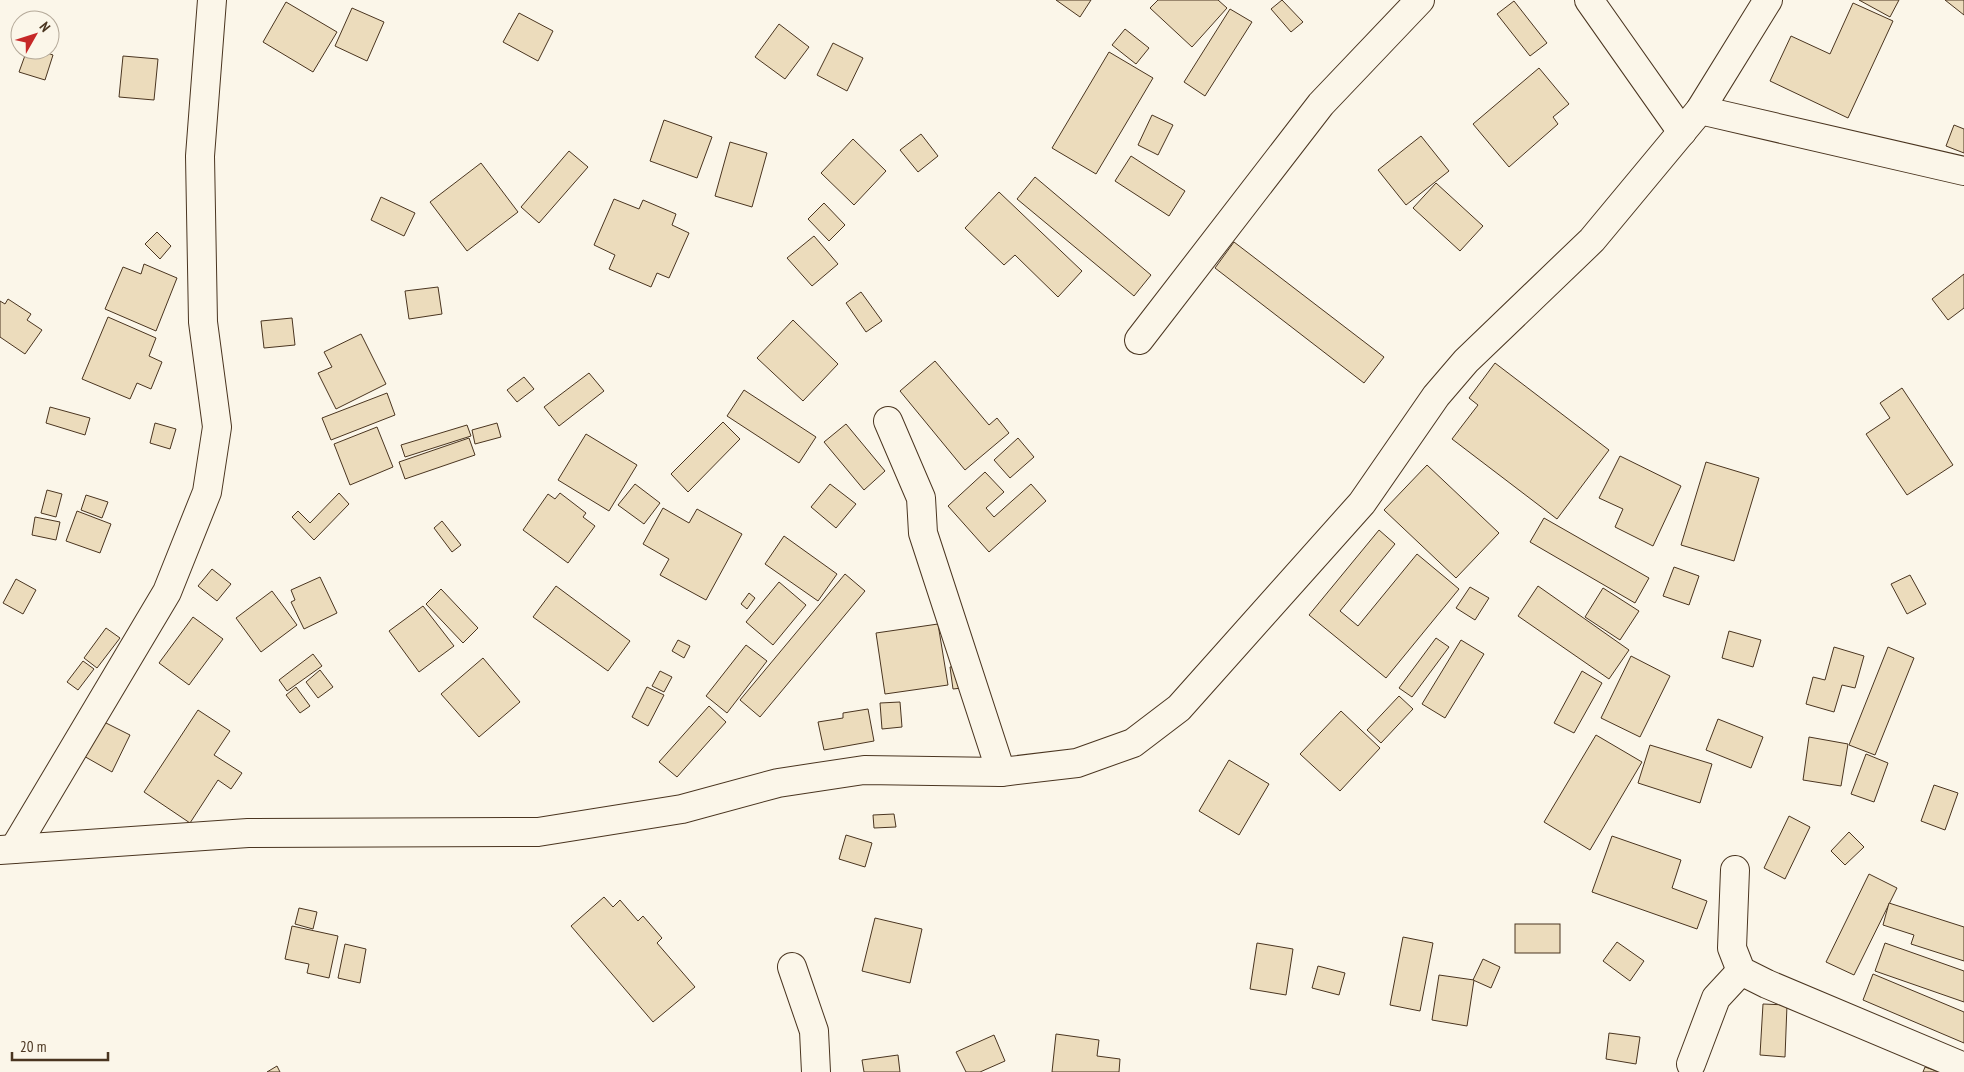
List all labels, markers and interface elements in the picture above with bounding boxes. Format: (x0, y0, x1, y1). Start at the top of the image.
north arrow (10, 10, 60, 60)
text: N (36, 18, 54, 35)
scale bar (12, 1030, 109, 1062)
text: 20 m (20, 1037, 46, 1056)

